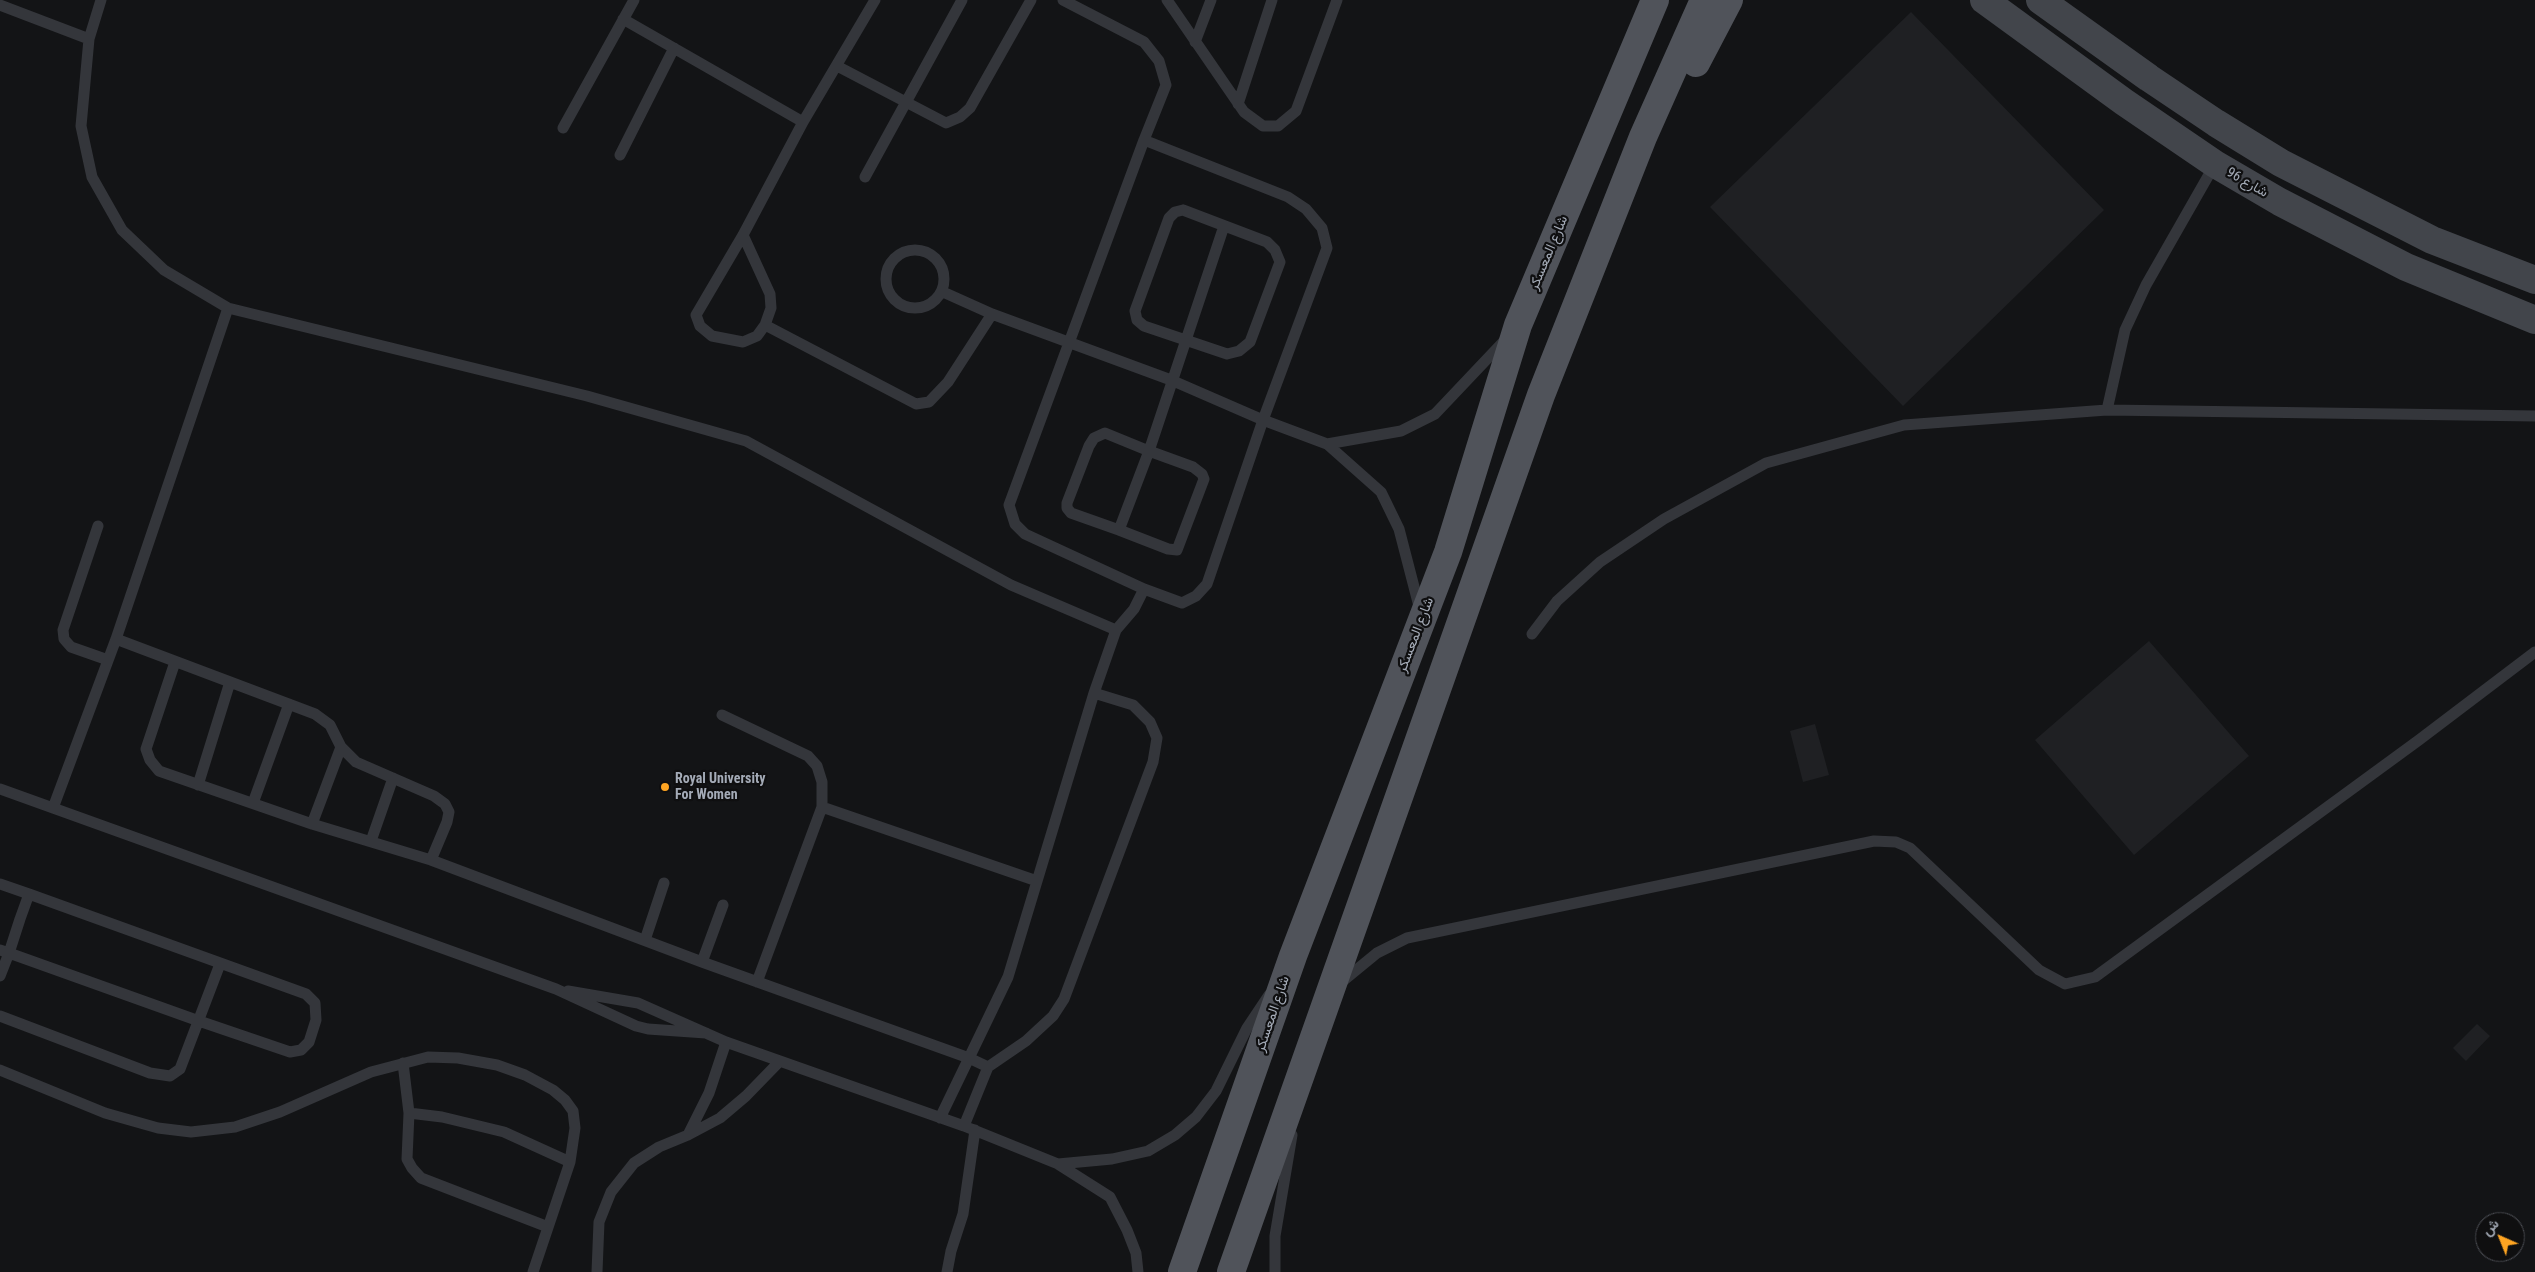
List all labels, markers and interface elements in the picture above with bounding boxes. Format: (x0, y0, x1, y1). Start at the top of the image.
street label: شارع 96 (2223, 164, 2271, 202)
street label: شارع المعسكر (1526, 213, 1572, 293)
street label: شارع المعسكر (1394, 595, 1438, 675)
place label: Royal University For Women (675, 771, 765, 804)
marker: Royal University For Women (659, 781, 671, 793)
street label: شارع المعسكر (1252, 974, 1294, 1054)
north arrow (2475, 1212, 2525, 1262)
text: ش (2479, 1215, 2502, 1239)

